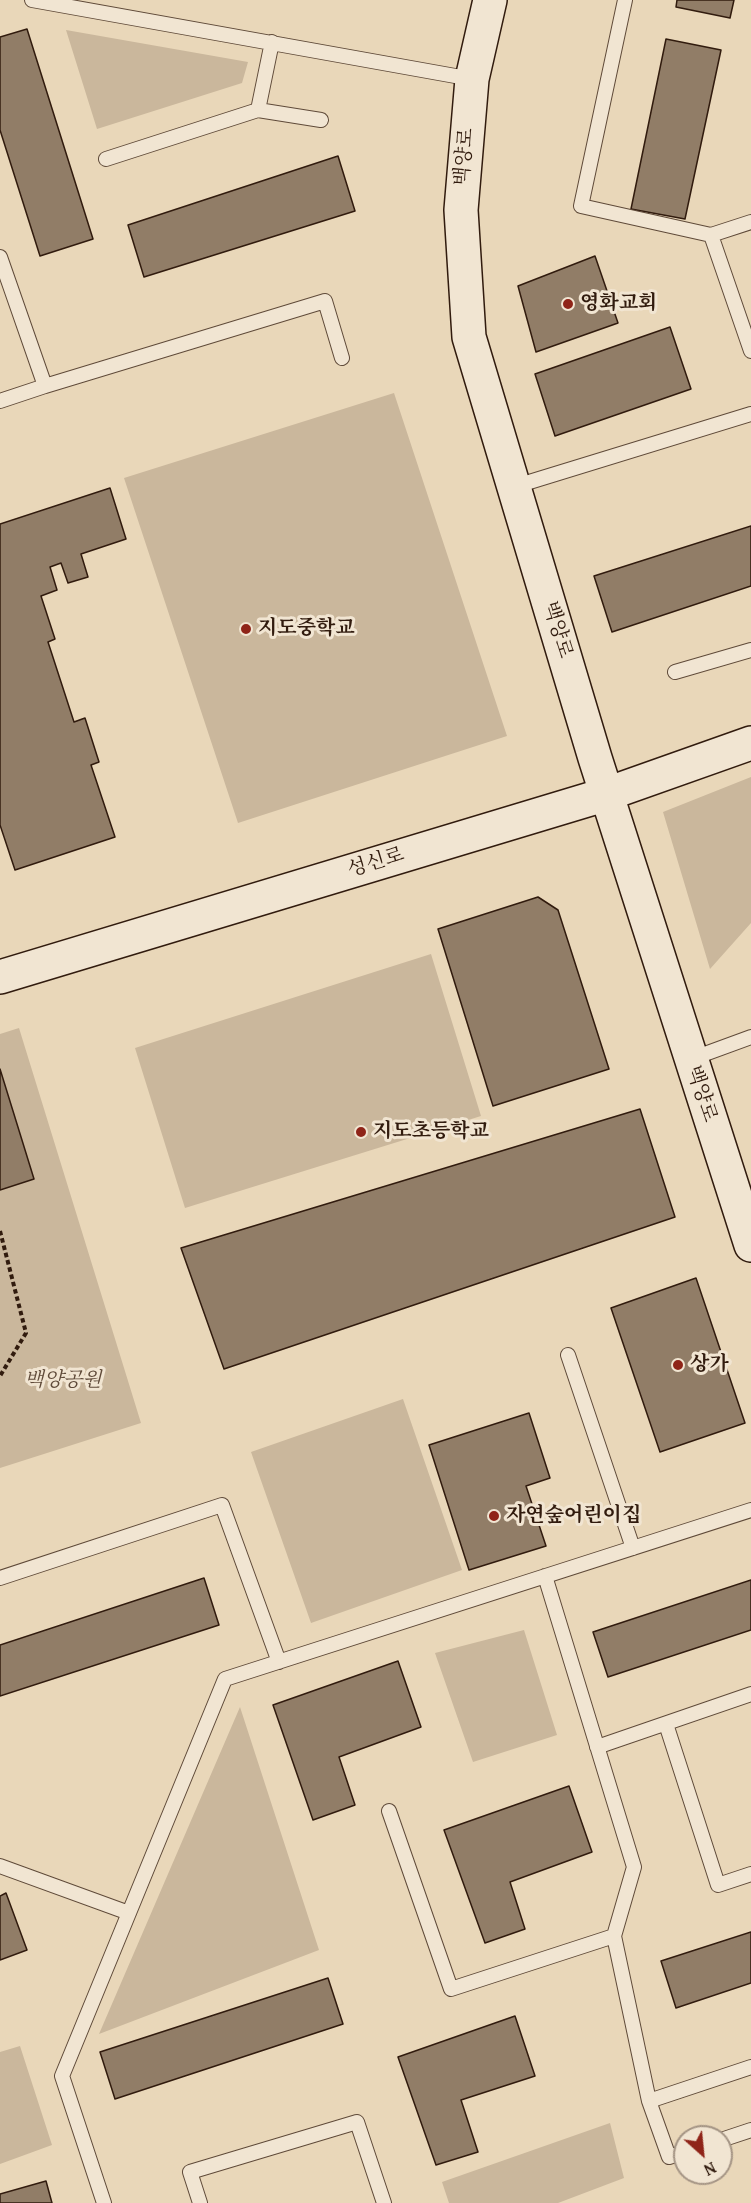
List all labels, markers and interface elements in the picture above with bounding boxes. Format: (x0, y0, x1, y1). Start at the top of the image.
street label: 백양로 (451, 127, 479, 187)
place label: 영화교회 (580, 292, 657, 316)
marker: 영화교회 (561, 297, 575, 311)
street label: 백양로 (537, 599, 577, 661)
place label: 지도중학교 (258, 617, 355, 641)
marker: 지도중학교 (239, 622, 253, 636)
street label: 성신로 (345, 843, 407, 883)
street label: 백양로 (681, 1063, 721, 1125)
place label: 지도초등학교 (373, 1120, 489, 1144)
marker: 지도초등학교 (354, 1125, 368, 1139)
place label: 상가 (690, 1353, 729, 1377)
marker: 상가 (671, 1358, 685, 1372)
park label: 백양공원 (24, 1369, 102, 1393)
place label: 자연숲어린이집 (506, 1504, 641, 1528)
marker: 자연숲어린이집 (487, 1509, 501, 1523)
north arrow (673, 2125, 733, 2185)
text: N (700, 2156, 720, 2182)

